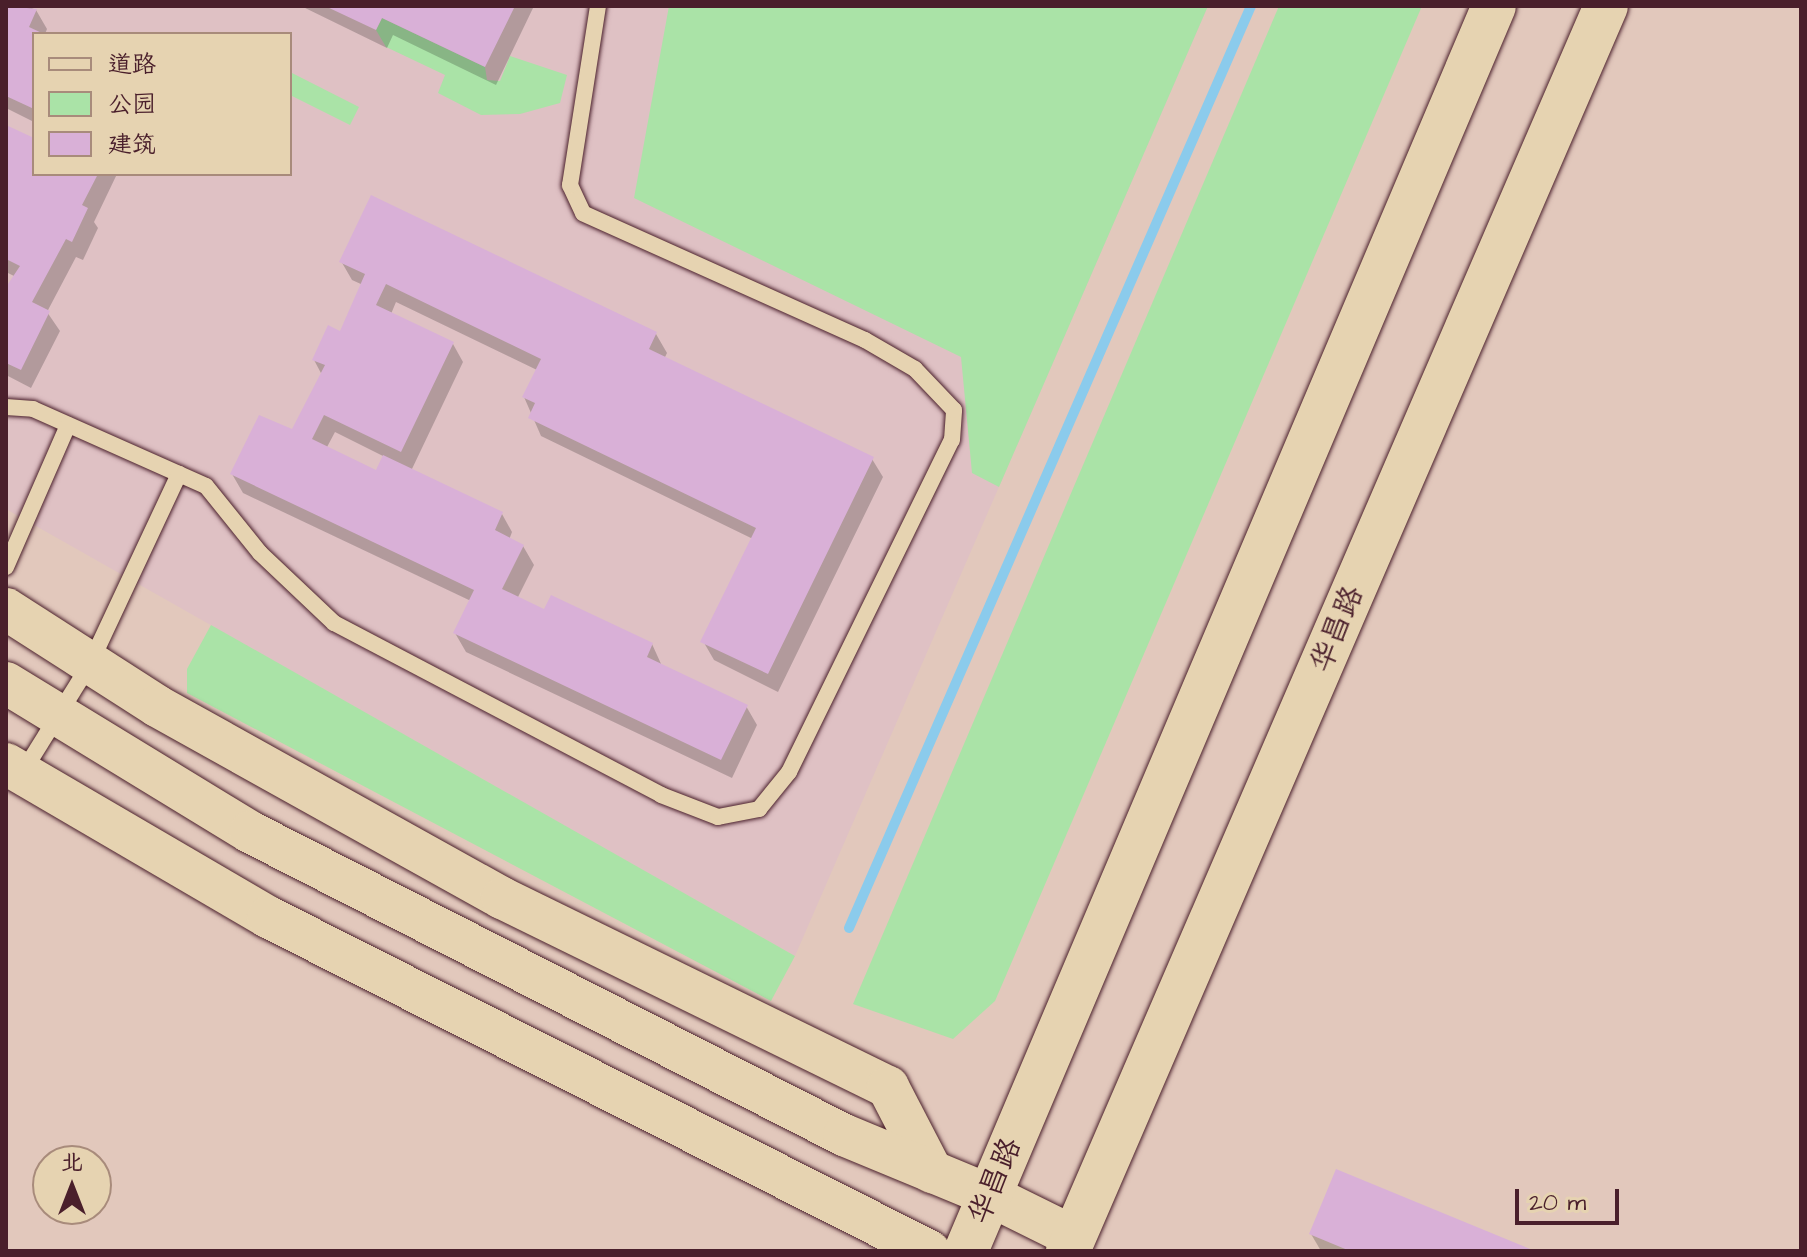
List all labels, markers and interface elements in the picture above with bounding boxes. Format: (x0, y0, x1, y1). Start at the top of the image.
legend (32, 32, 292, 176)
text: 道路 (108, 48, 156, 82)
text: 公园 (108, 88, 156, 122)
text: 建筑 (108, 128, 156, 162)
street label: 华昌路 (1303, 581, 1371, 677)
street label: 华昌路 (961, 1133, 1029, 1229)
north arrow (32, 1145, 112, 1225)
text: 北 (61, 1147, 83, 1178)
scale bar (1519, 1173, 1623, 1223)
text: 20 m (1529, 1186, 1586, 1220)

